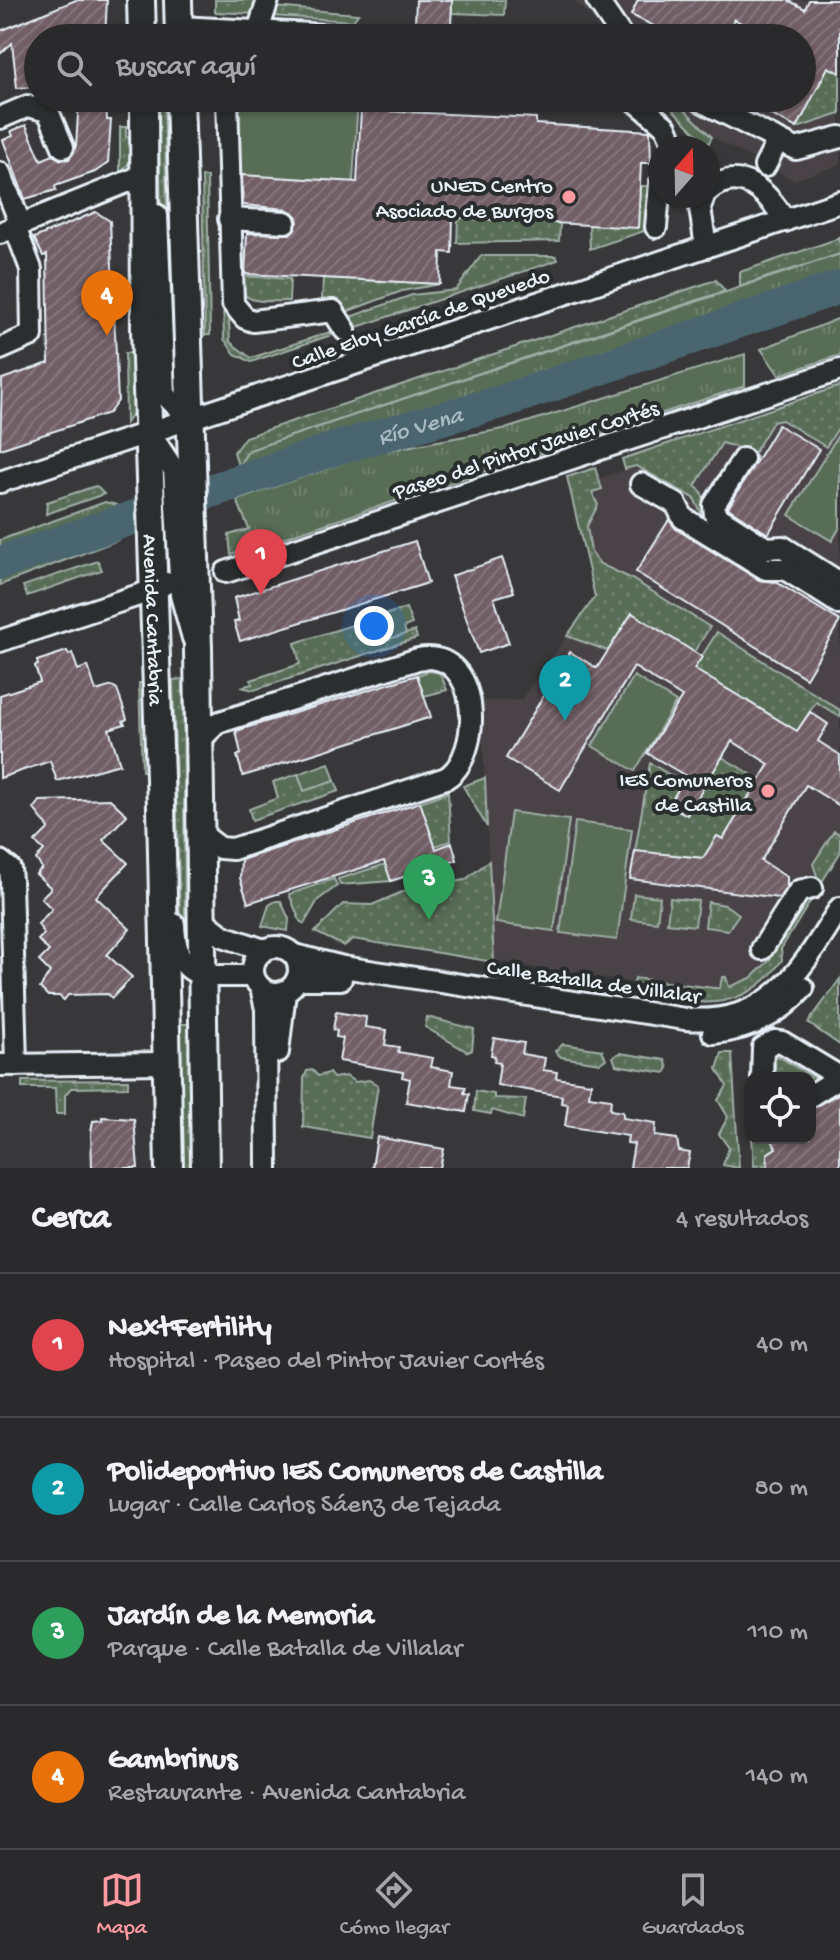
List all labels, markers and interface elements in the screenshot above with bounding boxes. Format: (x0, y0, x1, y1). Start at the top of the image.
search box (24, 24, 816, 112)
icon: search (52, 46, 96, 90)
text: Buscar aquí (116, 51, 256, 86)
north arrow (648, 136, 720, 208)
place label: UNED Centro Asociado de Burgos (376, 175, 554, 226)
marker: UNED Centro Asociado de Burgos (560, 188, 578, 206)
street label: Calle Eloy García de Quevedo (289, 264, 554, 377)
pin: 4 (81, 270, 133, 336)
street label: Paseo del Pintor Javier Cortés (389, 396, 663, 507)
water label: Río Vena (375, 402, 468, 454)
pin: 1 (235, 529, 287, 595)
street label: Avenida Cantabria (135, 534, 167, 707)
your location (354, 606, 394, 646)
pin: 2 (539, 655, 591, 721)
place label: IES Comuneros de Castilla (619, 769, 753, 820)
marker: IES Comuneros de Castilla (759, 782, 777, 800)
pin: 3 (403, 854, 455, 920)
street label: Calle Batalla de Villalar (485, 956, 704, 1012)
map controls (744, 1072, 816, 1144)
button: locate (744, 1072, 816, 1144)
text: Cerca (32, 1200, 110, 1240)
text: 4 resultados (676, 1205, 808, 1236)
text: NextFertility (108, 1312, 271, 1347)
text: 1 (53, 1330, 63, 1361)
text: 40 m (756, 1330, 808, 1361)
text: Hospital · Paseo del Pintor Javier Cortés (108, 1347, 544, 1378)
text: Polideportivo IES Comuneros de Castilla (108, 1456, 603, 1491)
text: 2 (52, 1474, 64, 1505)
text: 80 m (754, 1474, 808, 1505)
text: Lugar · Calle Carlos Sáenz de Tejada (108, 1491, 501, 1522)
text: Jardín de la Memoria (108, 1600, 374, 1635)
text: 3 (51, 1618, 65, 1649)
text: 110 m (748, 1618, 808, 1649)
text: Parque · Calle Batalla de Villalar (108, 1635, 462, 1666)
text: Gambrinus (108, 1744, 237, 1779)
text: 4 (52, 1762, 64, 1793)
text: 140 m (746, 1762, 808, 1793)
text: Restaurante · Avenida Cantabria (108, 1779, 465, 1810)
tab: Mapa (96, 1868, 147, 1942)
tab: Cómo llegar (340, 1868, 449, 1942)
tab: Guardados (642, 1868, 744, 1942)

